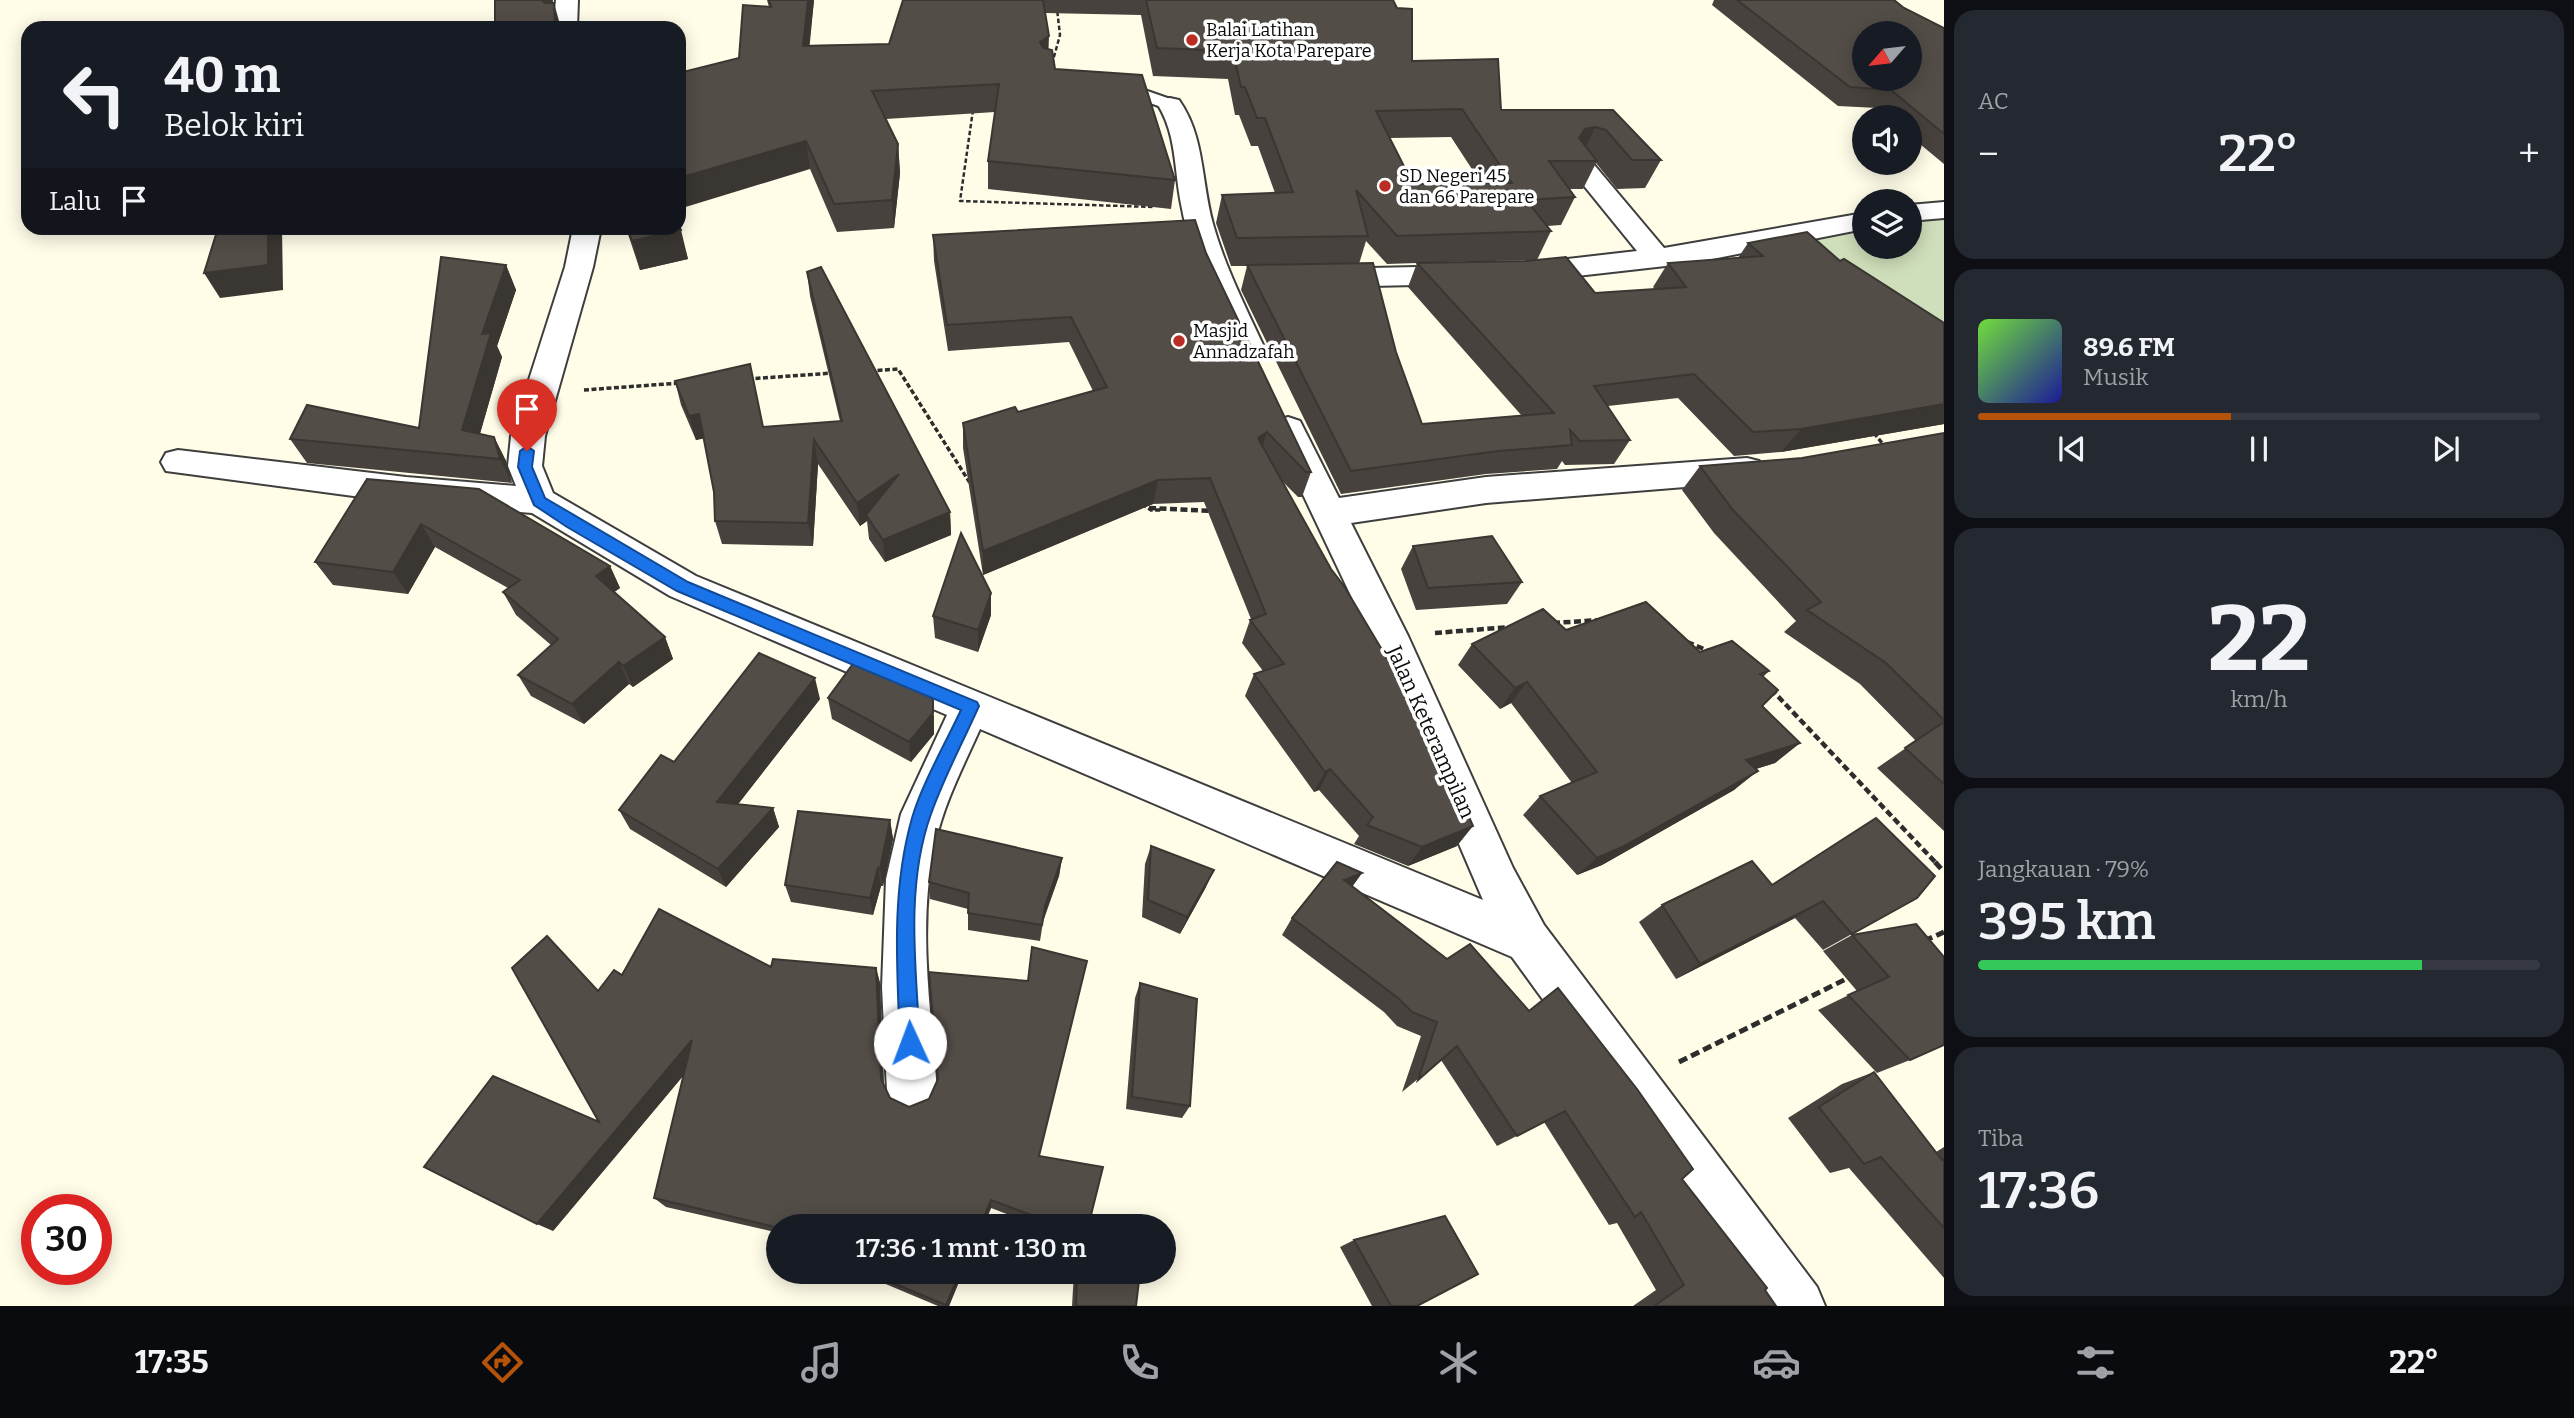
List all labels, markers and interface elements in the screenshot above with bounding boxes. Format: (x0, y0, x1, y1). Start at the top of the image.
place label: Balai Latihan Kerja Kota Parepare (1206, 19, 1372, 62)
north arrow (1852, 21, 1922, 91)
map controls (1852, 21, 1922, 259)
marker: Balai Latihan Kerja Kota Parepare (1184, 32, 1200, 48)
text: 40 m (164, 46, 281, 105)
icon: left (49, 49, 140, 140)
text: AC (1978, 87, 2009, 115)
button: sound (1852, 105, 1922, 175)
text: Belok kiri (164, 106, 304, 144)
text: 22° (2218, 122, 2299, 185)
text: − (1978, 131, 1999, 177)
text: + (2518, 131, 2540, 177)
place label: SD Negeri 45 dan 66 Parepare (1399, 165, 1534, 208)
marker: SD Negeri 45 dan 66 Parepare (1377, 178, 1393, 194)
icon: arrive (115, 182, 153, 220)
text: Lalu (49, 186, 101, 217)
button: layers (1852, 189, 1922, 259)
place label: Masjid Annadzafah (1193, 320, 1294, 363)
text: 89.6 FM (2083, 332, 2175, 363)
marker: Masjid Annadzafah (1171, 333, 1187, 349)
text: Musik (2083, 363, 2149, 391)
pin (497, 379, 557, 451)
icon: arrive (508, 390, 546, 428)
icon: previous (2053, 430, 2091, 468)
icon: pause (2240, 430, 2278, 468)
icon: next (2427, 430, 2465, 468)
text: 22 (2208, 585, 2310, 694)
street label: Jalan Keterampilan (1381, 641, 1481, 822)
text: km/h (2231, 685, 2287, 713)
text: Jangkauan · 79% (1978, 855, 2149, 883)
text: 395 km (1978, 890, 2156, 953)
position arrow (873, 1006, 947, 1080)
text: Tiba (1978, 1124, 2024, 1152)
text: 17:36 (1978, 1159, 2099, 1222)
speed limit sign: 30 (21, 1194, 112, 1285)
text: 17:36 · 1 mnt · 130 m (855, 1233, 1087, 1264)
icon: directions (478, 1338, 527, 1387)
icon: music (797, 1338, 846, 1387)
icon: phone (1115, 1338, 1164, 1387)
icon: climate (1434, 1338, 1483, 1387)
icon: car (1752, 1338, 1801, 1387)
icon: filters (2071, 1338, 2120, 1387)
text: 17:35 (135, 1343, 209, 1381)
text: 22° (2389, 1343, 2439, 1381)

